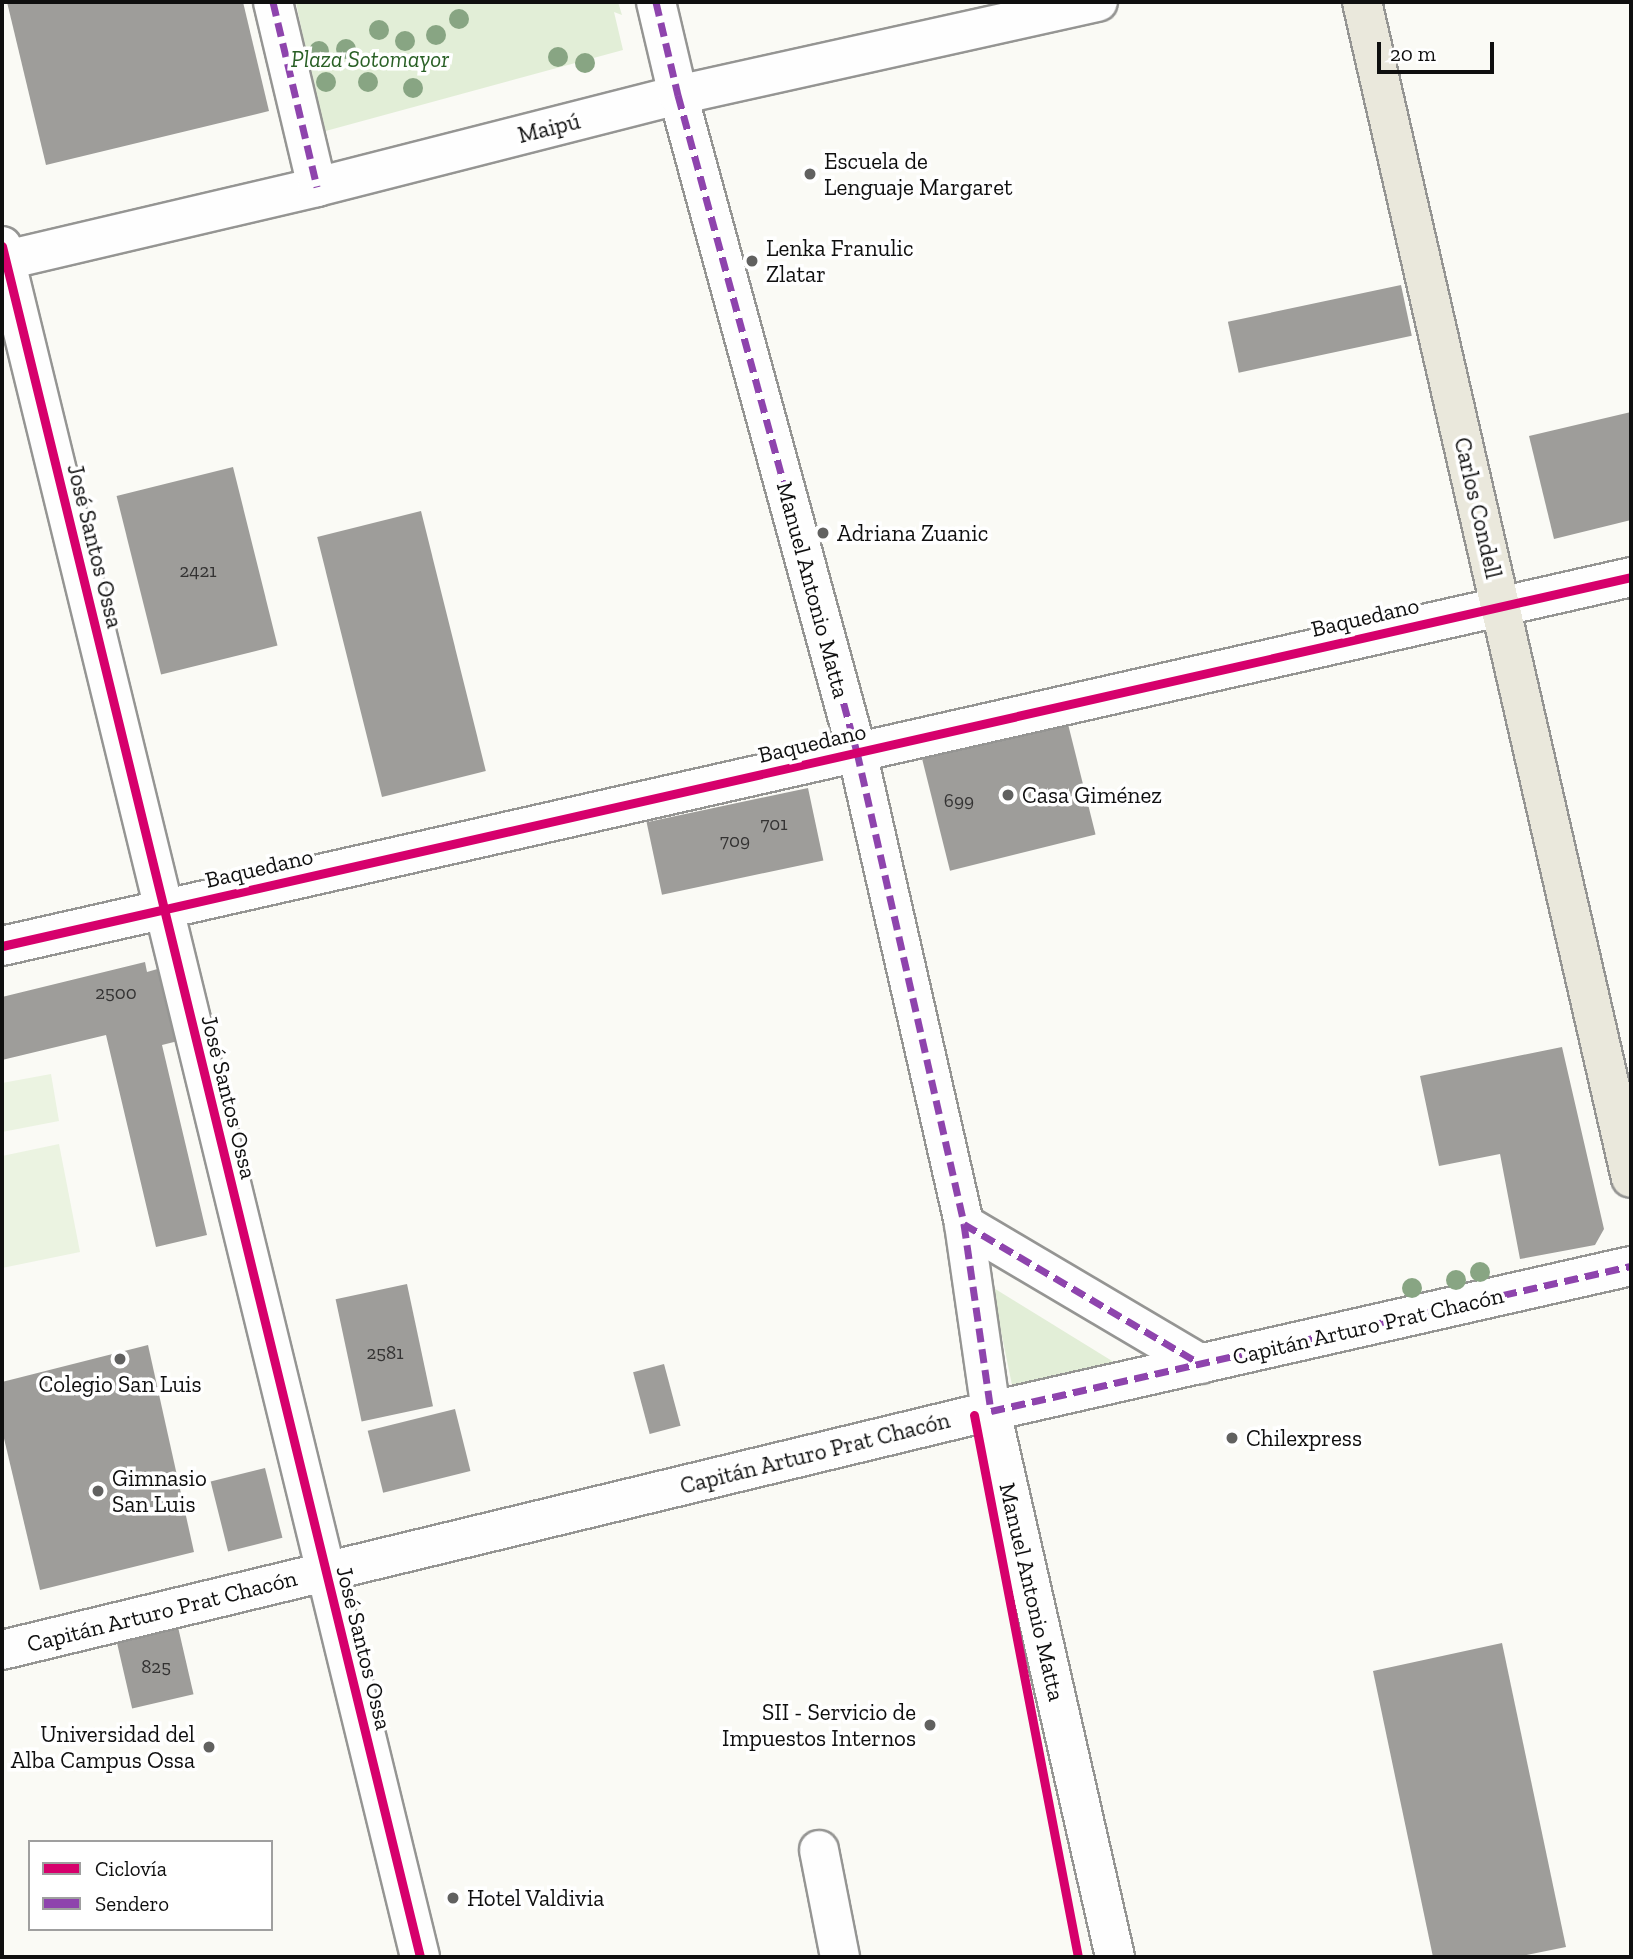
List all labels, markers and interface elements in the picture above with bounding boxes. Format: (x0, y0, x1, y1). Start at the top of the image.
scale bar (1381, 28, 1498, 72)
text: 20 m (1390, 41, 1436, 66)
park label: Plaza Sotomayor (291, 45, 449, 73)
street label: Maipú (515, 107, 583, 149)
place label: Escuela de Lenguaje Margaret (824, 147, 1013, 201)
marker: Escuela de Lenguaje Margaret (802, 166, 818, 182)
place label: Lenka Franulic Zlatar (766, 234, 914, 288)
marker: Lenka Franulic Zlatar (744, 253, 760, 269)
street label: Carlos Condell (1448, 435, 1508, 581)
street label: José Santos Ossa (61, 461, 129, 631)
street label: Manuel Antonio Matta (771, 478, 855, 702)
place label: Adriana Zuanic (837, 519, 988, 547)
marker: Adriana Zuanic (815, 525, 831, 541)
house number: 2421 (179, 560, 217, 582)
street label: Baquedano (1308, 591, 1422, 643)
street label: Baquedano (755, 717, 869, 769)
place label: Casa Giménez (1022, 781, 1162, 809)
marker: Casa Giménez (1000, 787, 1016, 803)
house number: 699 (944, 790, 974, 812)
house number: 701 (760, 813, 788, 835)
house number: 709 (720, 830, 750, 852)
street label: Baquedano (202, 842, 316, 894)
house number: 2500 (95, 982, 137, 1004)
street label: José Santos Ossa (195, 1012, 263, 1182)
street label: Capitán Arturo Prat Chacón (1229, 1281, 1507, 1371)
house number: 2581 (366, 1342, 404, 1364)
marker: Colegio San Luis (112, 1351, 128, 1367)
place label: Colegio San Luis (38, 1370, 202, 1398)
street label: Capitán Arturo Prat Chacón (677, 1406, 953, 1500)
place label: Chilexpress (1246, 1424, 1362, 1452)
marker: Chilexpress (1224, 1430, 1240, 1446)
place label: Gimnasio San Luis (112, 1464, 207, 1518)
street label: Manuel Antonio Matta (993, 1480, 1071, 1704)
marker: Gimnasio San Luis (90, 1483, 106, 1499)
street label: José Santos Ossa (330, 1563, 398, 1733)
street label: Capitán Arturo Prat Chacón (24, 1564, 300, 1658)
house number: 825 (141, 1656, 171, 1678)
place label: SII - Servicio de Impuestos Internos (722, 1698, 916, 1752)
marker: SII - Servicio de Impuestos Internos (922, 1717, 938, 1733)
place label: Universidad del Alba Campus Ossa (11, 1720, 195, 1774)
marker: Universidad del Alba Campus Ossa (201, 1739, 217, 1755)
legend (28, 1840, 273, 1931)
text: Ciclovía (95, 1856, 167, 1881)
place label: Hotel Valdivia (467, 1884, 605, 1912)
marker: Hotel Valdivia (445, 1890, 461, 1906)
text: Sendero (95, 1891, 169, 1916)

